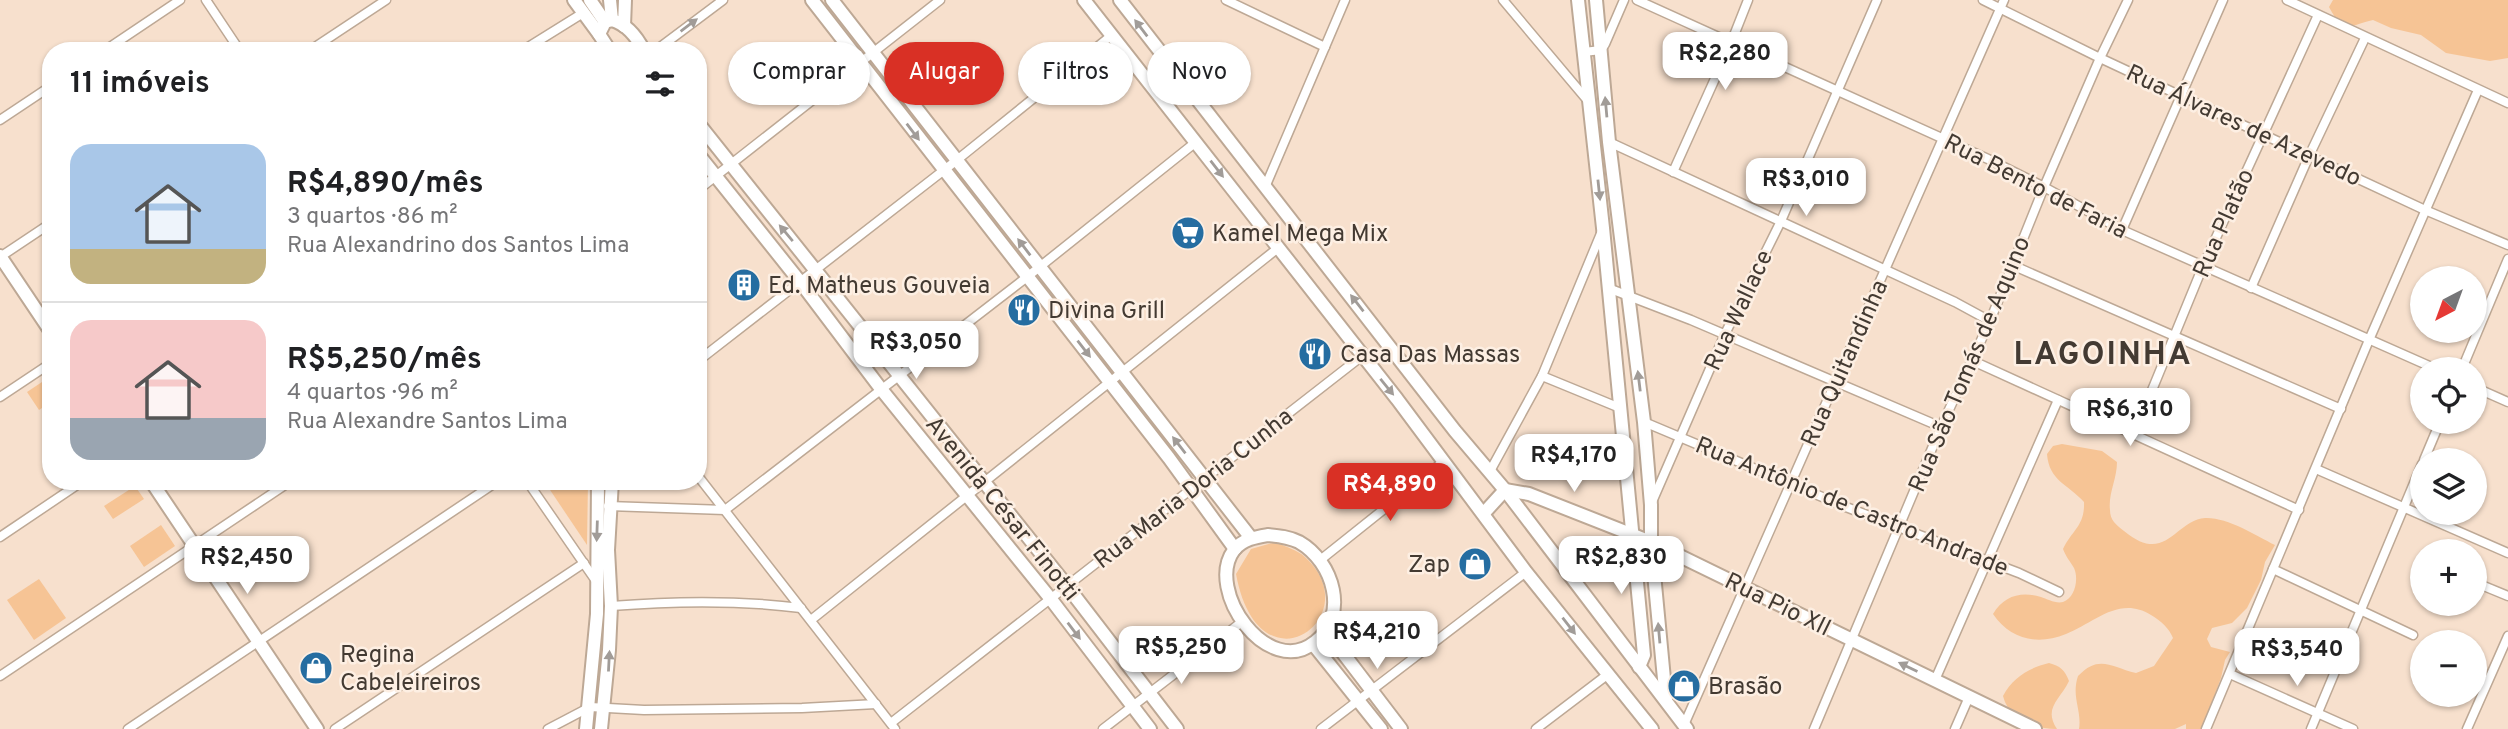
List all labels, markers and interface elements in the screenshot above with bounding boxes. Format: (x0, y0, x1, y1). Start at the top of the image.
one-way arrow (680, 19, 698, 33)
one-way arrow (1134, 19, 1148, 37)
pin: R$2,280 (1660, 32, 1790, 92)
text: R$2,280 (1679, 40, 1771, 69)
chip: Comprar (728, 42, 870, 105)
chip: Alugar (884, 42, 1004, 105)
chip: Filtros (1018, 42, 1133, 105)
chip: Novo (1147, 42, 1251, 105)
street label: Rua Álvares de Azevedo (2121, 57, 2366, 195)
icon: filters (641, 65, 679, 103)
text: 11 imóveis (70, 66, 210, 103)
one-way arrow (1600, 96, 1611, 118)
one-way arrow (905, 123, 919, 141)
street label: Rua Bento de Faria (1938, 129, 2132, 247)
pin: R$3,010 (1741, 158, 1871, 218)
one-way arrow (1209, 160, 1224, 178)
street label: Rua Platão (2188, 165, 2262, 283)
text: R$4,890/mês (287, 166, 483, 203)
text: R$3,010 (1762, 166, 1850, 195)
icon: home (126, 172, 210, 256)
one-way arrow (1594, 179, 1605, 201)
text: 3 quartos · 86 m² (287, 203, 458, 232)
supermarket icon: Kamel Mega Mix (1169, 214, 1207, 252)
place label: Kamel Mega Mix (1212, 220, 1388, 250)
one-way arrow (778, 224, 794, 242)
text: Rua Alexandrino dos Santos Lima (287, 232, 629, 261)
street label: Rua São Tomás de Aquino (1903, 232, 2038, 497)
one-way arrow (1016, 238, 1031, 256)
street label: Rua Wallace (1699, 246, 1781, 376)
building icon: Ed. Matheus Gouveia (725, 266, 763, 304)
north arrow (2410, 266, 2487, 343)
map controls (2410, 266, 2487, 707)
place label: Ed. Matheus Gouveia (768, 272, 990, 302)
street label: Rua Quitandinha (1796, 276, 1896, 452)
restaurant icon: Divina Grill (1005, 291, 1043, 329)
one-way arrow (1350, 294, 1365, 312)
place label: Divina Grill (1048, 297, 1165, 327)
pin: R$3,050 (851, 322, 981, 381)
text: R$3,050 (870, 329, 962, 358)
restaurant icon: Casa Das Massas (1296, 335, 1334, 373)
district label: LAGOINHA (2013, 336, 2193, 376)
one-way arrow (1076, 340, 1091, 358)
place label: Casa Das Massas (1340, 341, 1520, 371)
text: R$5,250/mês (287, 342, 482, 379)
icon: home (126, 348, 210, 432)
button: locate (2410, 357, 2487, 434)
one-way arrow (1634, 370, 1645, 392)
text: 4 quartos · 96 m² (287, 379, 458, 408)
one-way arrow (1379, 379, 1394, 396)
pin: R$6,310 (2065, 388, 2195, 448)
text: R$6,310 (2086, 396, 2174, 425)
street label: Rua Maria Doria Cunha (1089, 402, 1300, 577)
text: Rua Alexandre Santos Lima (287, 408, 567, 437)
street label: Avenida César Finotti (918, 411, 1085, 608)
street label: Rua Antônio de Castro Andrade (1690, 431, 2012, 585)
pin: R$4,170 (1509, 434, 1639, 494)
one-way arrow (1173, 436, 1187, 454)
text: R$4,170 (1531, 442, 1617, 471)
button: layers (2410, 448, 2487, 525)
pin: R$4,890 (1325, 463, 1455, 523)
text: R$4,890 (1343, 471, 1437, 500)
one-way arrow (591, 520, 603, 542)
pin: R$2,450 (182, 536, 312, 596)
pin: R$2,830 (1556, 536, 1686, 596)
button: + (2410, 539, 2487, 616)
text: R$2,450 (200, 544, 294, 573)
text: R$2,830 (1575, 544, 1667, 573)
shop icon: Zap (1456, 545, 1494, 583)
place label: Zap (1408, 551, 1450, 581)
street label: Rua Pio Xll (1719, 567, 1835, 644)
pin: R$4,210 (1312, 612, 1442, 671)
one-way arrow (1561, 618, 1576, 635)
text: R$4,210 (1333, 619, 1421, 648)
one-way arrow (1067, 621, 1082, 639)
one-way arrow (1653, 621, 1664, 643)
pin: R$5,250 (1116, 626, 1246, 686)
pin: R$3,540 (2232, 628, 2362, 688)
button: − (2410, 630, 2487, 707)
text: R$5,250 (1135, 634, 1227, 663)
text: R$3,540 (2250, 636, 2344, 665)
place label: Regina Cabeleireiros (340, 641, 481, 699)
shop icon: Regina Cabeleireiros (297, 649, 335, 687)
one-way arrow (603, 650, 614, 672)
one-way arrow (1898, 661, 1918, 672)
shop icon: Brasão (1665, 667, 1703, 705)
place label: Brasão (1708, 673, 1782, 703)

